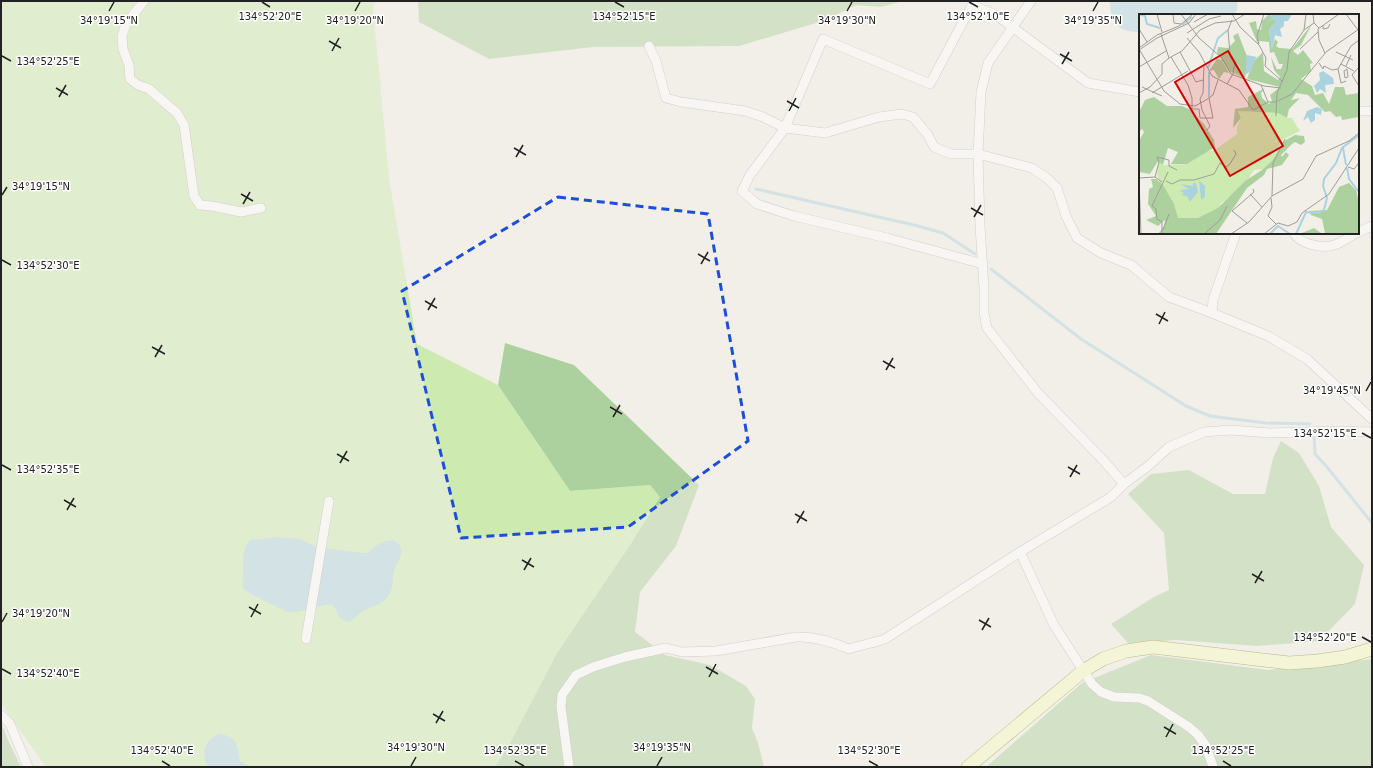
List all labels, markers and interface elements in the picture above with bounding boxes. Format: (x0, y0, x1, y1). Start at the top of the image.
text: 134°52'20"E (238, 11, 302, 22)
text: 134°52'15"E (592, 11, 656, 22)
text: 134°52'10"E (946, 11, 1010, 22)
inset map (1139, 14, 1359, 234)
text: 34°19'15"N (80, 15, 138, 26)
text: 34°19'20"N (326, 15, 384, 26)
text: 34°19'30"N (818, 15, 876, 26)
text: 34°19'35"N (1064, 15, 1122, 26)
text: 134°52'25"E (16, 56, 80, 67)
text: 34°19'15"N (12, 181, 70, 192)
text: 134°52'30"E (16, 260, 80, 271)
text: 34°19'45"N (1303, 385, 1361, 396)
text: 134°52'15"E (1293, 428, 1357, 439)
text: 134°52'35"E (16, 464, 80, 475)
text: 34°19'20"N (12, 608, 70, 619)
text: 134°52'20"E (1293, 632, 1357, 643)
text: 134°52'40"E (16, 668, 80, 679)
text: 34°19'30"N (387, 742, 445, 753)
text: 34°19'35"N (633, 742, 691, 753)
text: 134°52'40"E (130, 745, 194, 756)
text: 134°52'35"E (483, 745, 547, 756)
text: 134°52'30"E (837, 745, 901, 756)
text: 134°52'25"E (1191, 745, 1255, 756)

